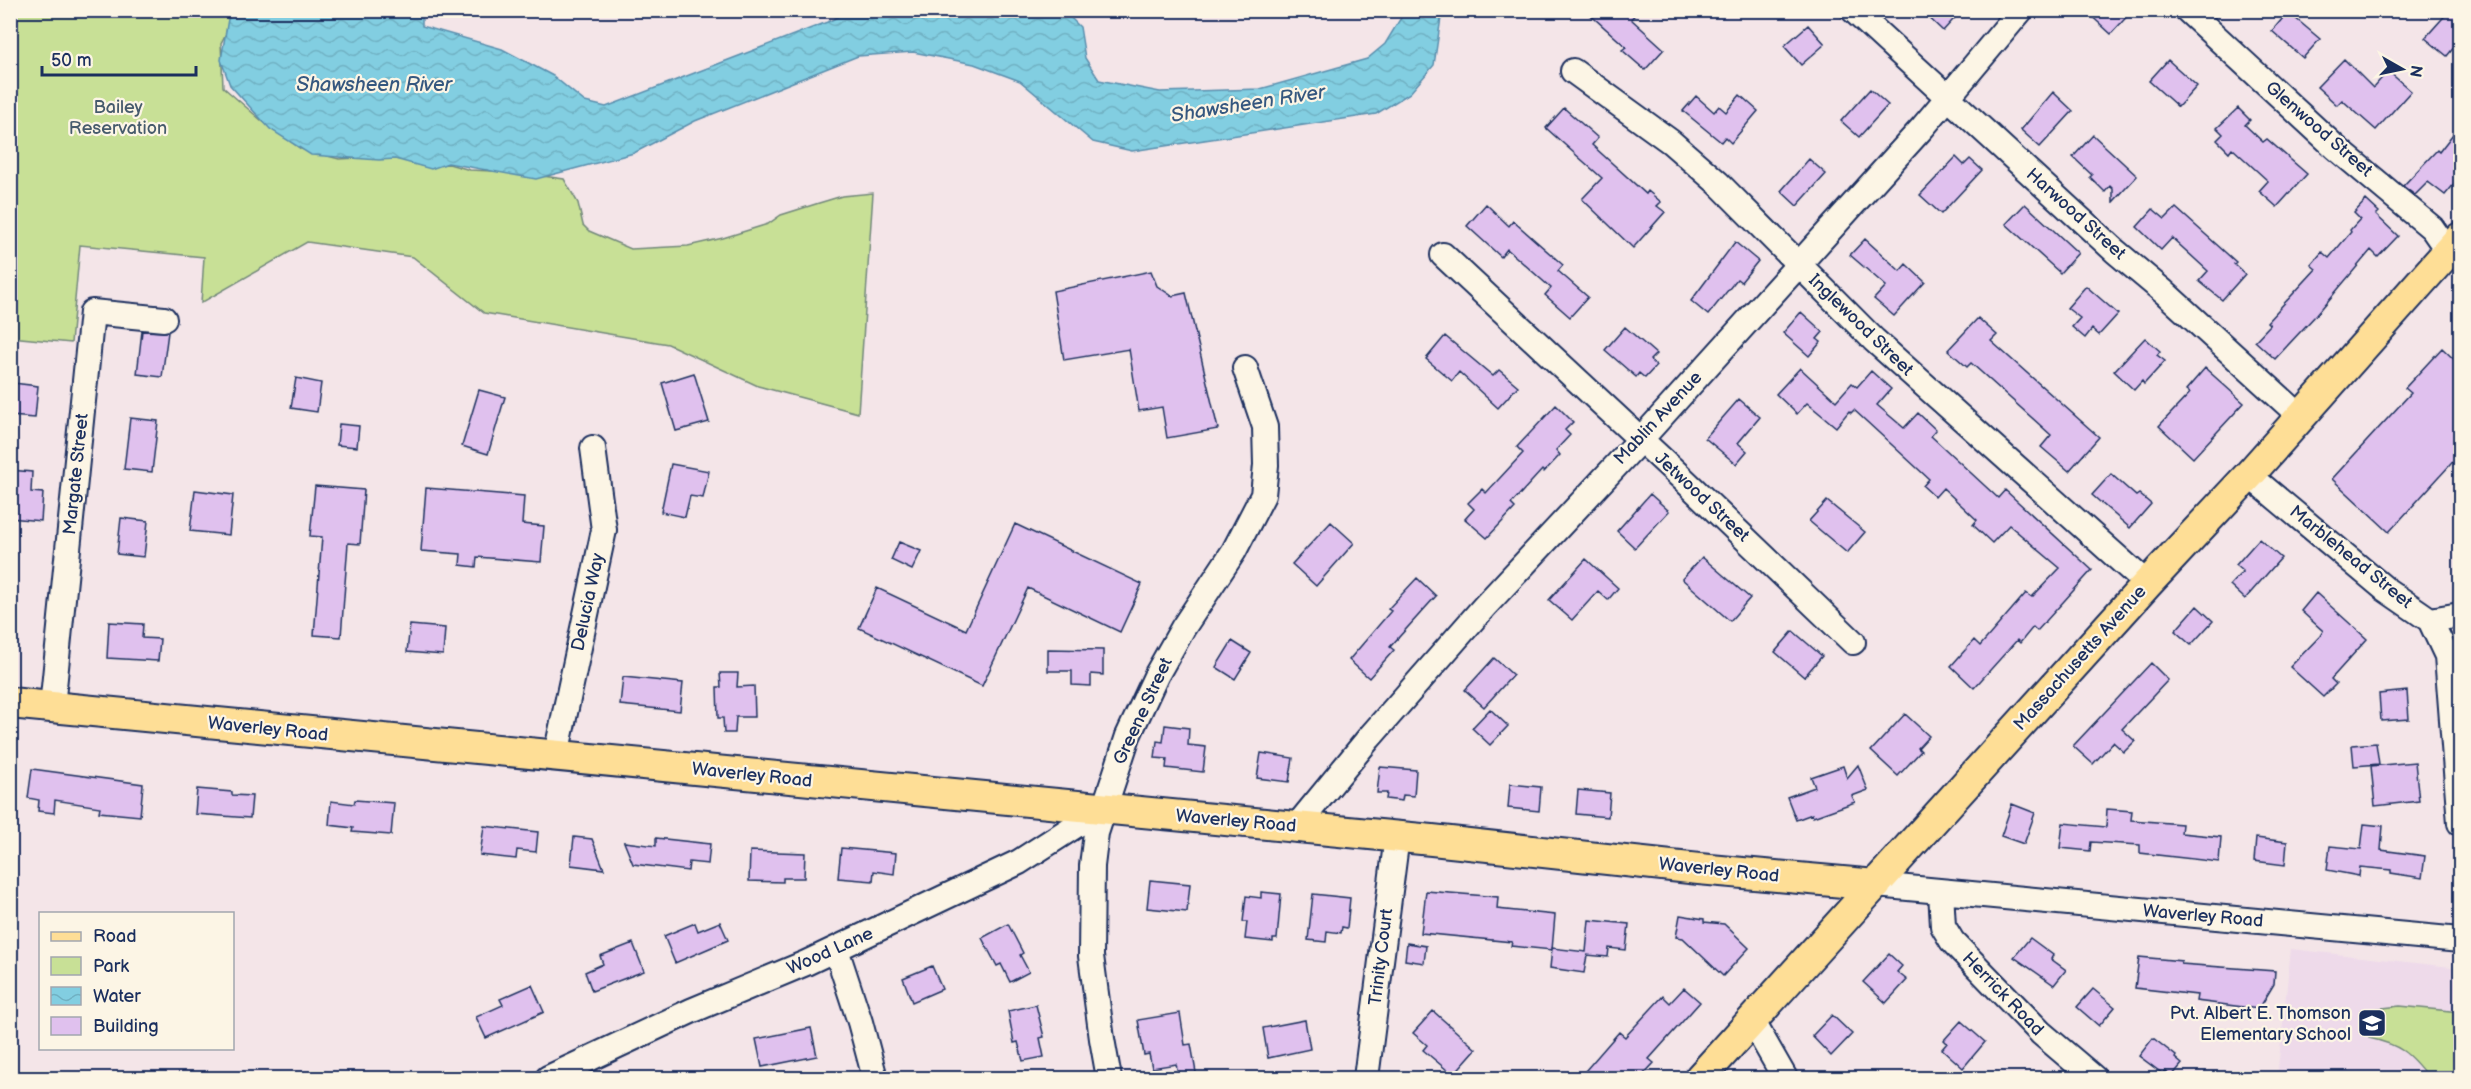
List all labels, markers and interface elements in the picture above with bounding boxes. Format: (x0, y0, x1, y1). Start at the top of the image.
scale bar (42, 39, 196, 77)
north arrow (2372, 39, 2432, 99)
text: 50 m (51, 50, 92, 71)
text: N (2405, 64, 2426, 79)
water label: Shawsheen River (296, 73, 454, 97)
street label: Glenwood Street (2261, 77, 2377, 181)
water label: Shawsheen River (1169, 80, 1328, 128)
park label: Bailey Reservation (69, 97, 167, 139)
street label: Harwood Street (2022, 164, 2130, 264)
street label: Inglewood Street (1804, 270, 1918, 381)
street label: Mablin Avenue (1610, 367, 1707, 469)
street label: Margate Street (59, 412, 93, 536)
street label: Jetwood Street (1650, 448, 1754, 547)
street label: Marblehead Street (2285, 501, 2417, 613)
street label: Delucia Way (567, 550, 609, 653)
street label: Massachusetts Avenue (2009, 581, 2151, 735)
street label: Greene Street (1109, 654, 1177, 768)
street label: Waverley Road (207, 712, 329, 746)
street label: Waverley Road (691, 758, 813, 792)
street label: Waverley Road (1175, 805, 1297, 837)
street label: Waverley Road (1658, 853, 1780, 887)
street label: Waverley Road (2142, 900, 2264, 932)
street label: Trinity Court (1365, 907, 1397, 1007)
legend (39, 912, 234, 1050)
street label: Wood Lane (784, 923, 877, 979)
text: Road (93, 926, 137, 947)
street label: Herrick Road (1958, 948, 2048, 1040)
text: Park (93, 956, 129, 977)
text: Water (93, 986, 141, 1007)
place label: Pvt. Albert E. Thomson Elementary School (2170, 1003, 2351, 1045)
school or university icon: Pvt. Albert E. Thomson Elementary School (2356, 1007, 2388, 1039)
text: Building (93, 1016, 159, 1037)

